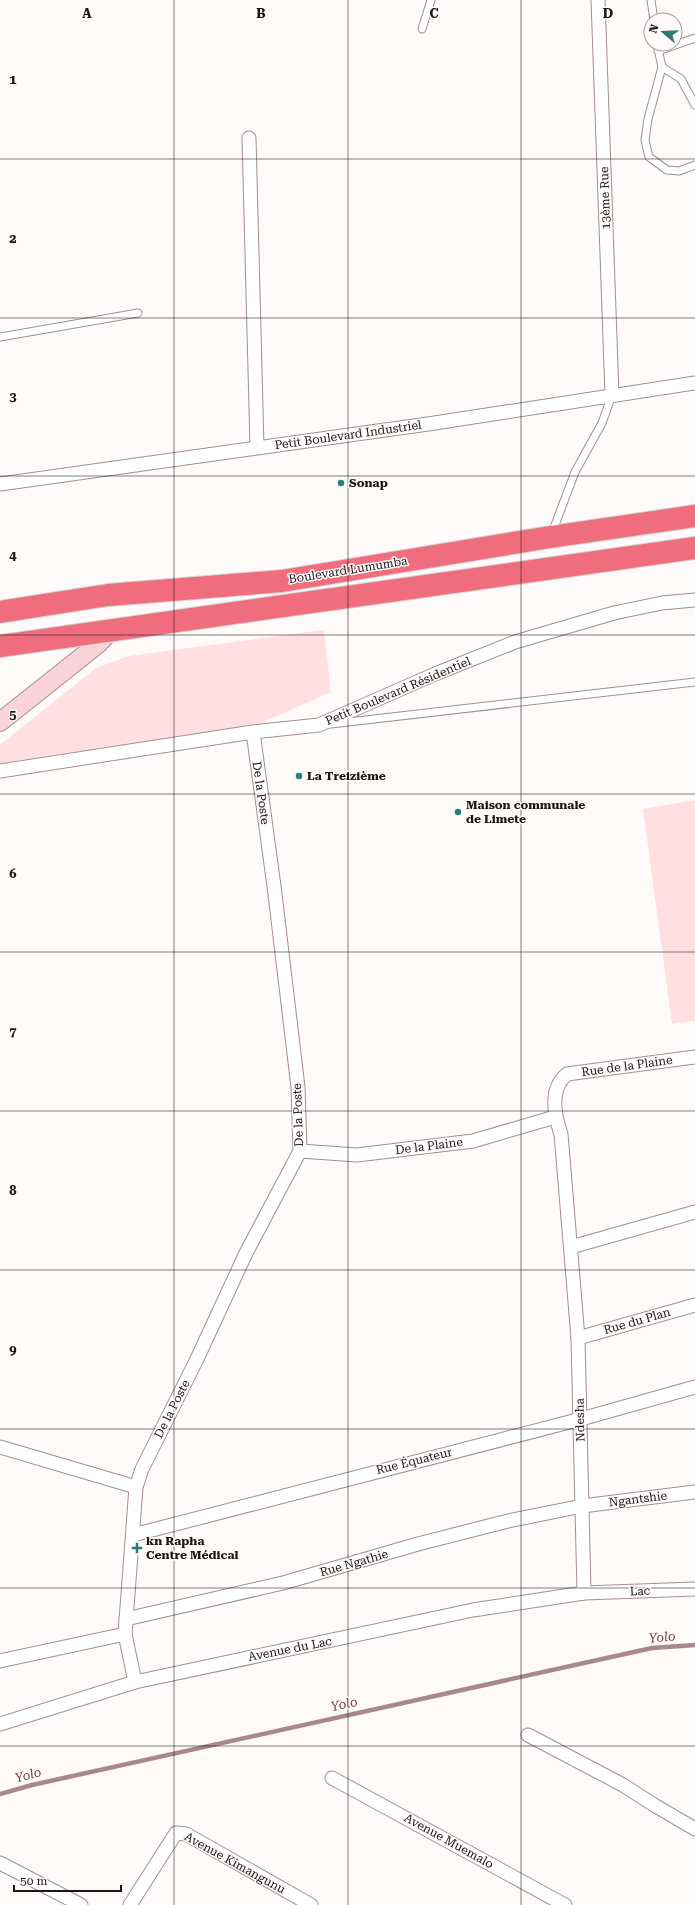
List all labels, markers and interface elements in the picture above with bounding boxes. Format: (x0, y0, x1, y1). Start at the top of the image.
text: A (82, 6, 92, 21)
text: B (256, 6, 266, 21)
text: C (429, 6, 439, 21)
text: D (603, 6, 613, 21)
north arrow (643, 12, 683, 52)
text: N (646, 22, 662, 35)
text: 1 (9, 72, 17, 87)
street label: 13ème Rue (597, 166, 613, 230)
text: 2 (9, 231, 17, 246)
text: 3 (9, 389, 17, 404)
street label: Petit Boulevard Industriel (274, 418, 423, 452)
place label: Sonap (349, 476, 388, 490)
marker: Sonap (336, 478, 346, 488)
text: 4 (9, 548, 17, 563)
street label: Boulevard Lumumba (288, 554, 409, 586)
street label: Petit Boulevard Résidentiel (323, 654, 473, 728)
text: 5 (9, 707, 17, 722)
street label: De la Poste (250, 760, 272, 826)
place label: La Treizième (307, 769, 386, 783)
marker: La Treizième (294, 771, 304, 781)
place label: Maison communale de Limete (466, 798, 585, 826)
marker: Maison communale de Limete (453, 807, 463, 817)
text: 6 (9, 866, 17, 881)
text: 7 (9, 1024, 17, 1039)
street label: Rue de la Plaine (581, 1053, 674, 1079)
street label: De la Poste (290, 1083, 306, 1147)
street label: De la Plaine (394, 1135, 464, 1157)
text: 8 (9, 1183, 17, 1198)
street label: Rue du Plan (602, 1305, 672, 1337)
text: 9 (9, 1342, 17, 1357)
street label: De la Poste (151, 1377, 193, 1441)
street label: Ndesha (573, 1398, 587, 1442)
street label: Rue Équateur (375, 1445, 454, 1477)
street label: Ngantshie (608, 1488, 668, 1510)
place label: kn Rapha Centre Médical (146, 1534, 238, 1562)
marker: kn Rapha Centre Médical (131, 1542, 143, 1554)
street label: Rue Ngathie (318, 1546, 390, 1579)
street label: Lac (629, 1583, 651, 1599)
water label: Yolo (648, 1628, 676, 1646)
street label: Avenue du Lac (247, 1634, 333, 1664)
water label: Yolo (329, 1694, 359, 1714)
water label: Yolo (13, 1764, 43, 1786)
street label: Avenue Muemalo (402, 1811, 496, 1871)
street label: Avenue Kimangunu (182, 1829, 288, 1897)
scale bar (14, 1867, 121, 1893)
text: 50 m (20, 1874, 47, 1888)

